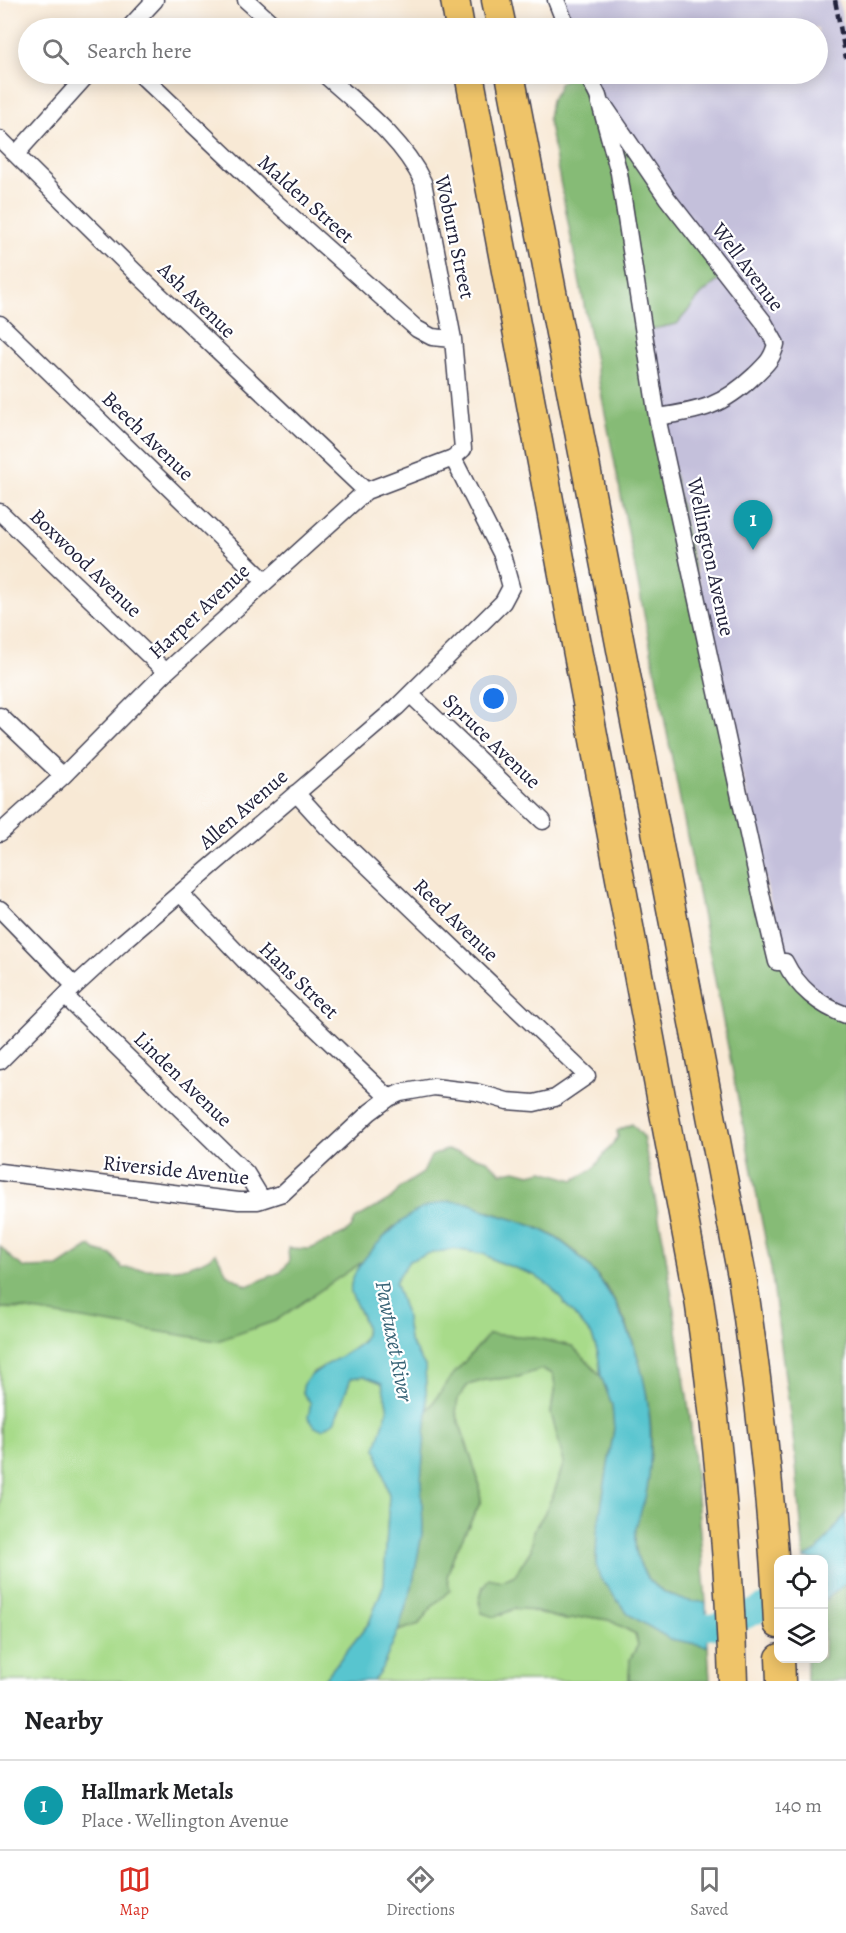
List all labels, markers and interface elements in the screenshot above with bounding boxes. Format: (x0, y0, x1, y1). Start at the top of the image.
search box (18, 18, 828, 84)
icon: search (39, 35, 72, 68)
text: Search here (87, 36, 192, 66)
street label: Malden Street (252, 148, 360, 250)
street label: Woburn Street (428, 172, 482, 302)
street label: Well Avenue (705, 216, 791, 317)
street label: Ash Avenue (151, 255, 242, 344)
street label: Beech Avenue (96, 385, 200, 487)
street label: Wellington Avenue (680, 474, 741, 639)
pin: 1 (734, 500, 772, 550)
street label: Boxwood Avenue (24, 502, 148, 624)
street label: Harper Avenue (142, 557, 256, 665)
your location (479, 684, 508, 713)
street label: Spruce Avenue (437, 687, 547, 795)
street label: Allen Avenue (192, 762, 294, 856)
street label: Reed Avenue (407, 872, 505, 968)
street label: Hans Street (253, 935, 345, 1025)
street label: Linden Avenue (128, 1025, 238, 1133)
street label: Riverside Avenue (102, 1148, 250, 1192)
water label: Pawtuxet River (368, 1278, 421, 1405)
map controls (774, 1555, 828, 1663)
button: locate (774, 1555, 828, 1609)
button: layers (774, 1609, 828, 1663)
text: Nearby (24, 1703, 103, 1738)
text: Hallmark Metals (81, 1777, 233, 1807)
text: 1 (40, 1792, 47, 1819)
text: 140 m (775, 1792, 822, 1819)
text: Place · Wellington Avenue (81, 1807, 289, 1834)
tab: Map (118, 1863, 151, 1921)
tab: Directions (386, 1863, 455, 1921)
tab: Saved (690, 1863, 728, 1921)

